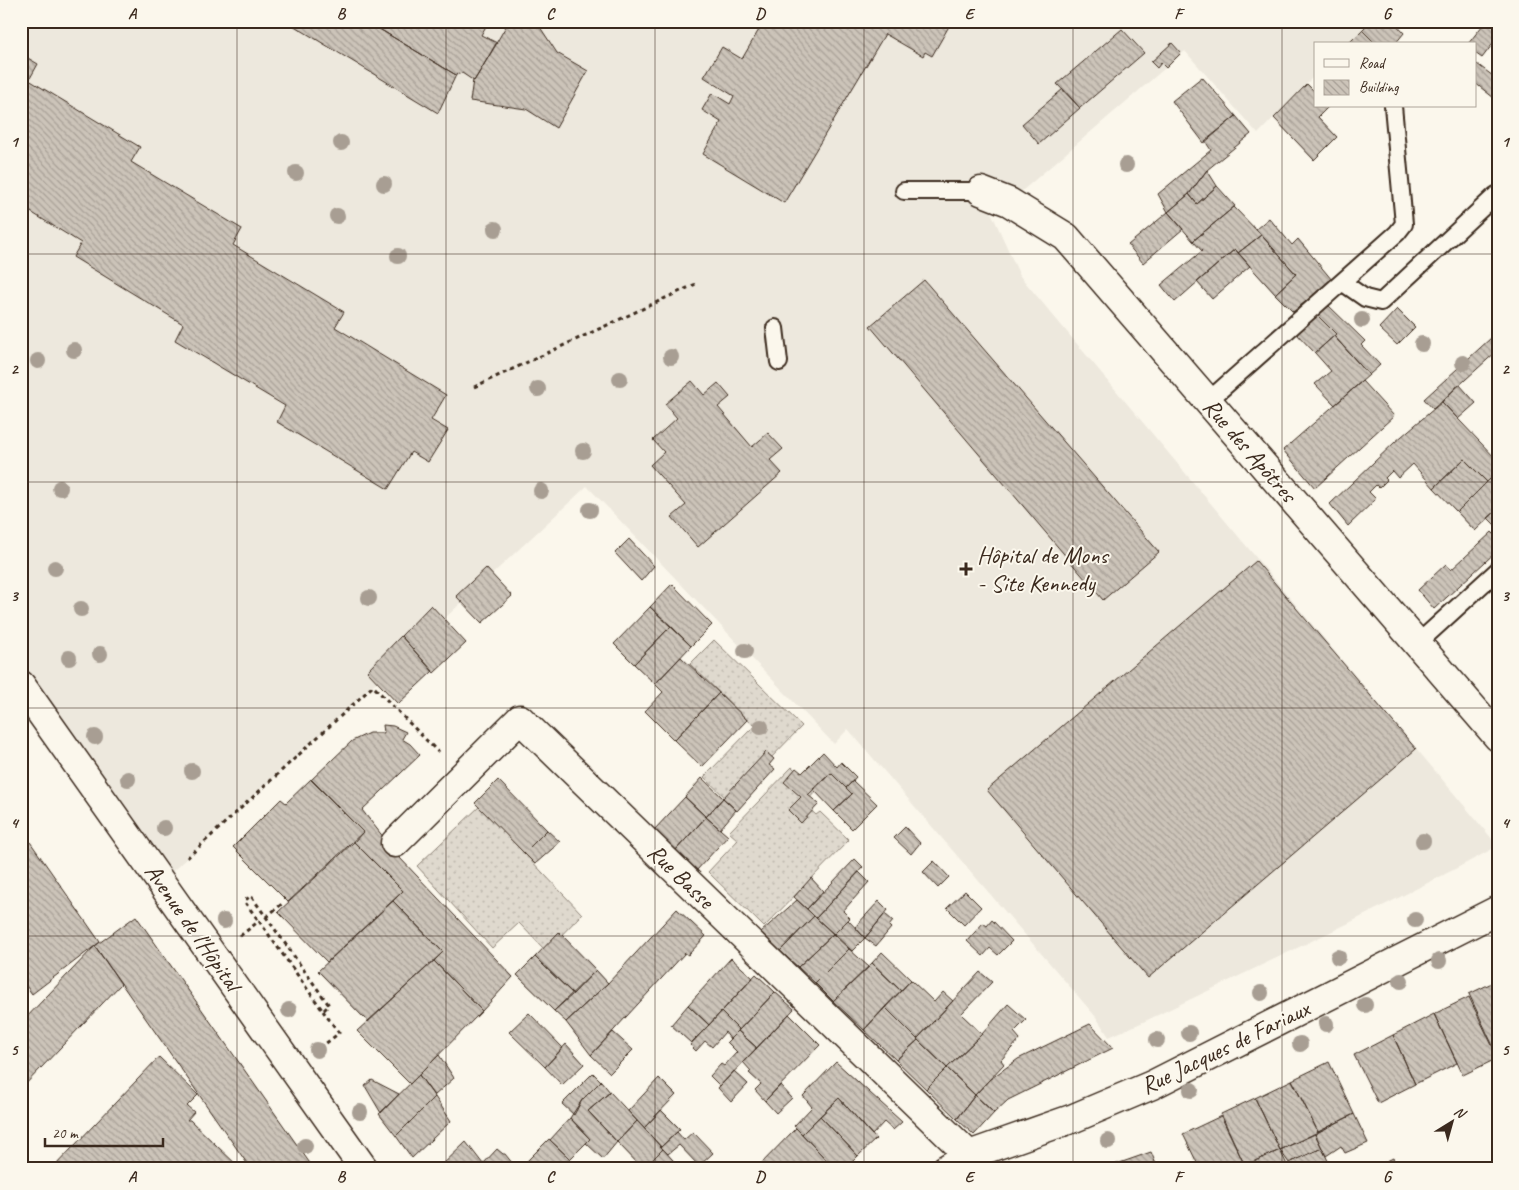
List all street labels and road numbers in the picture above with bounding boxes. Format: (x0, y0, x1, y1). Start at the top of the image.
street label: Rue des Apôtres (1197, 392, 1305, 510)
street label: Rue Basse (641, 837, 722, 916)
street label: Avenue de l'Hôpital (138, 858, 250, 999)
street label: Rue Jacques de Fariaux (1136, 992, 1316, 1101)

